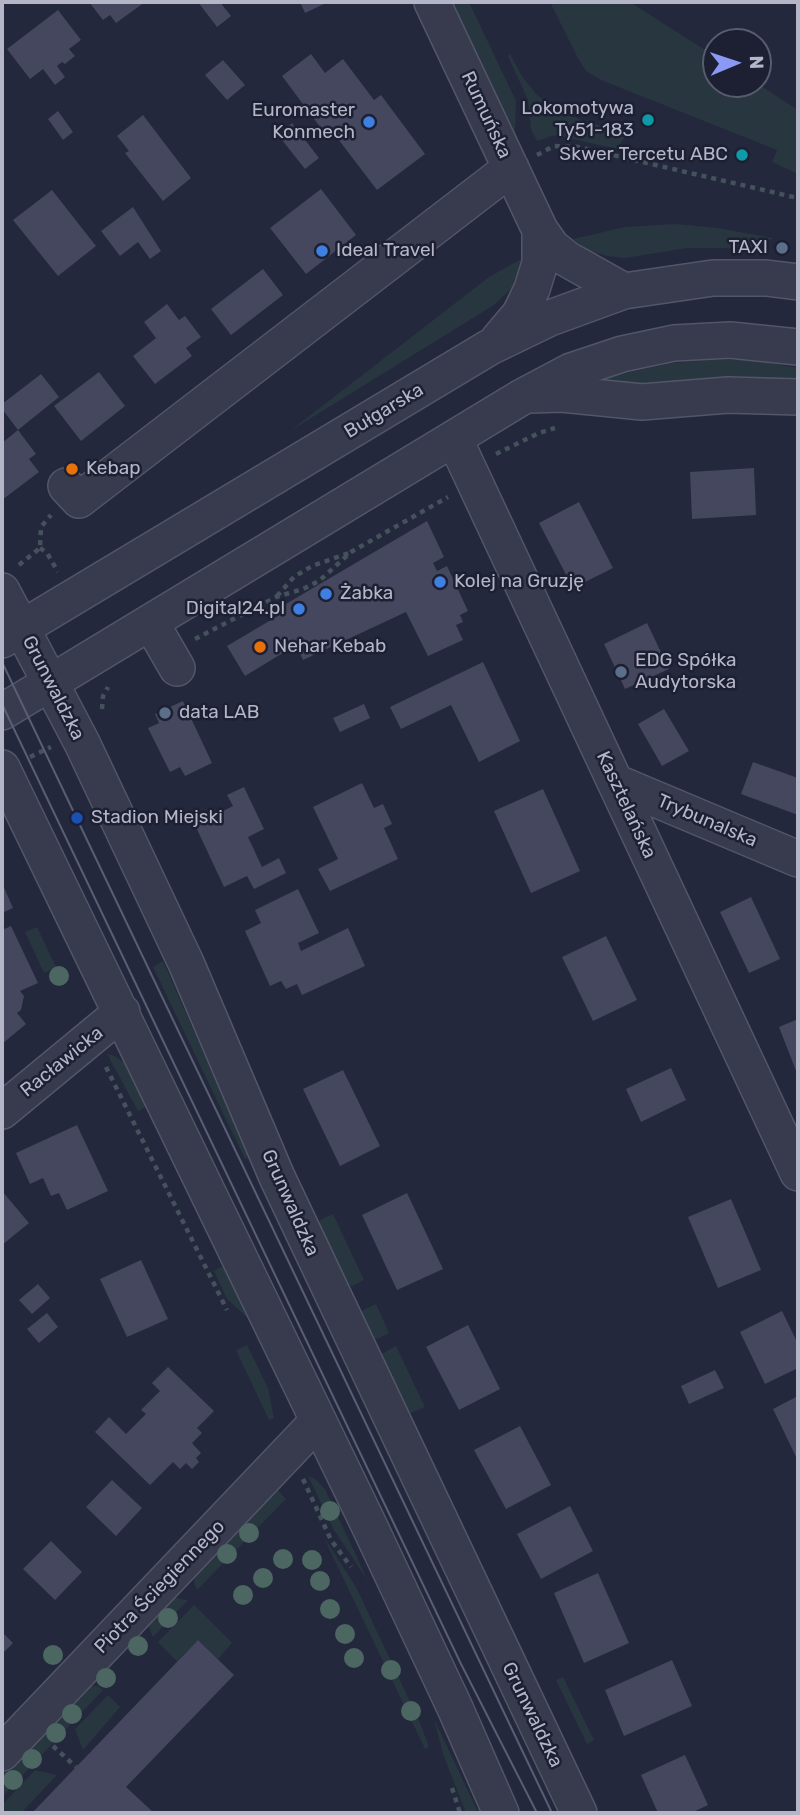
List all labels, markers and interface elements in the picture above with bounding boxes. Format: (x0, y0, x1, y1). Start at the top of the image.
north arrow (702, 28, 772, 98)
text: N (745, 55, 768, 70)
street label: Rumuńska (456, 68, 516, 162)
place label: Lokomotywa Ty51-183 (521, 98, 634, 142)
place label: Euromaster Konmech (252, 100, 355, 144)
marker: Lokomotywa Ty51-183 (640, 112, 656, 128)
marker: Euromaster Konmech (361, 114, 377, 130)
place label: Skwer Tercetu ABC (559, 144, 728, 166)
marker: Skwer Tercetu ABC (734, 147, 750, 163)
place label: TAXI (728, 237, 768, 259)
place label: Ideal Travel (336, 240, 435, 262)
marker: TAXI (774, 240, 790, 256)
marker: Ideal Travel (314, 243, 330, 259)
street label: Bułgarska (340, 379, 428, 443)
place label: Kebap (86, 458, 141, 480)
marker: Kebap (64, 461, 80, 477)
place label: Kolej na Gruzję (454, 571, 584, 593)
marker: Kolej na Gruzję (432, 574, 448, 590)
place label: Żabka (340, 583, 393, 605)
marker: Żabka (318, 586, 334, 602)
place label: Digital24.pl (186, 598, 285, 620)
marker: Digital24.pl (291, 601, 307, 617)
street label: Grunwaldzka (17, 632, 89, 744)
place label: Nehar Kebab (274, 636, 386, 658)
marker: Nehar Kebab (252, 639, 268, 655)
place label: EDG Spółka Audytorska (635, 650, 737, 694)
marker: EDG Spółka Audytorska (613, 664, 629, 680)
place label: data LAB (179, 702, 259, 724)
marker: data LAB (157, 705, 173, 721)
street label: Kasztelańska (591, 748, 661, 862)
street label: Trybunalska (654, 790, 760, 852)
place label: Stadion Miejski (91, 807, 223, 829)
marker: Stadion Miejski (69, 810, 85, 826)
street label: Racławicka (16, 1022, 108, 1102)
street label: Grunwaldzka (256, 1146, 324, 1260)
street label: Piotra Ściegiennego (90, 1515, 230, 1659)
street label: Grunwaldzka (497, 1659, 567, 1771)

